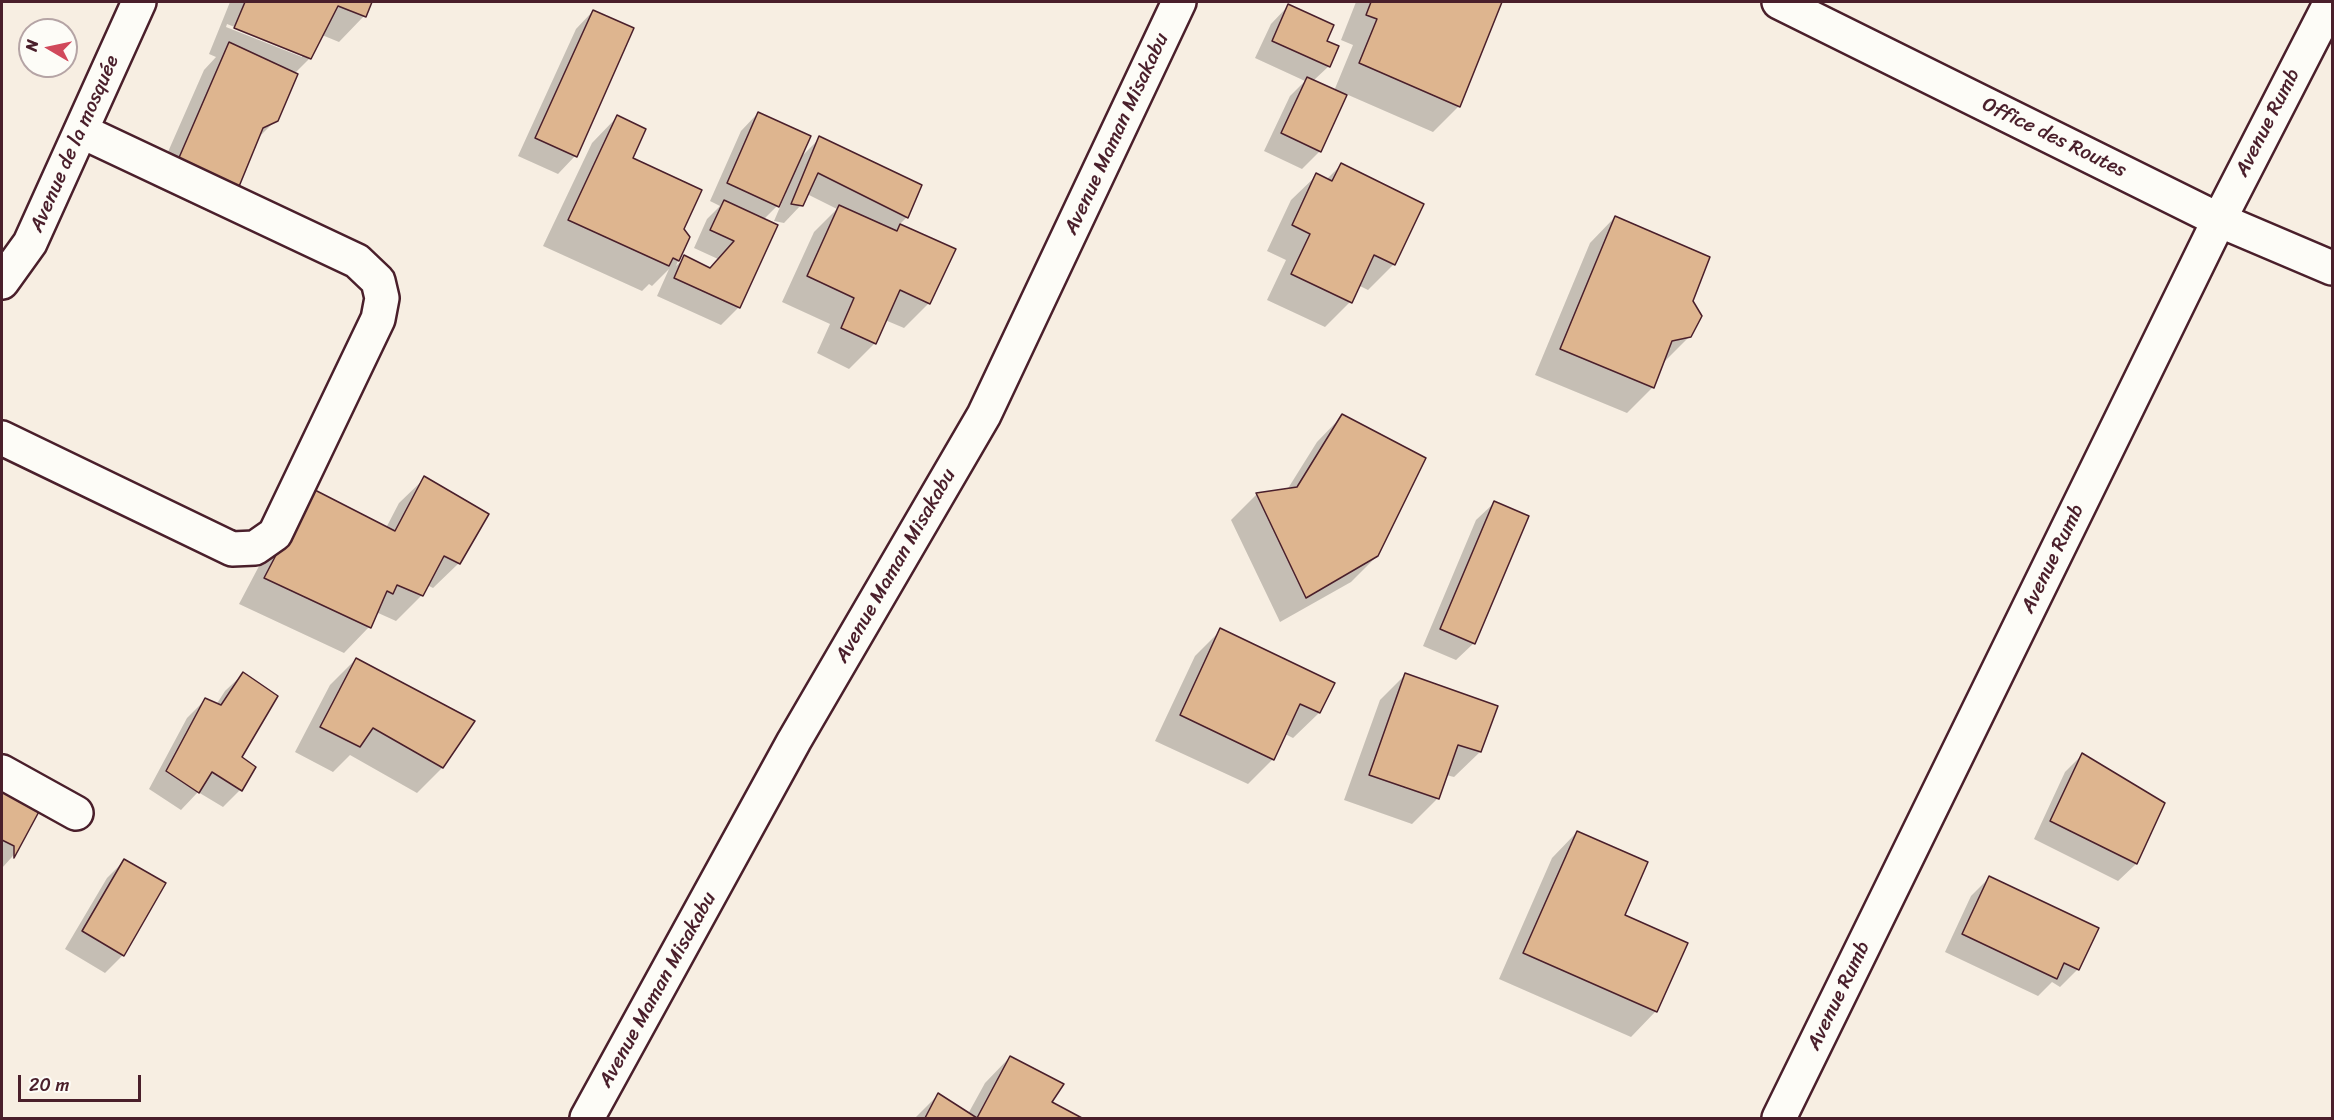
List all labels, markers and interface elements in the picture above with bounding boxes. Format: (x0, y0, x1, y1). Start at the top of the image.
north arrow (18, 18, 78, 78)
street label: Avenue Maman Misakabu (1060, 29, 1174, 239)
text: N (17, 38, 47, 53)
street label: Avenue de la mosquée (25, 52, 125, 236)
street label: Avenue Rumb (2231, 65, 2305, 181)
street label: Office des Routes (1978, 93, 2130, 183)
street label: Avenue Maman Misakabu (831, 465, 961, 667)
street label: Avenue Rumb (2016, 501, 2090, 617)
street label: Avenue Maman Misakabu (594, 888, 722, 1092)
street label: Avenue Rumb (1802, 938, 1876, 1054)
scale bar (21, 1063, 144, 1101)
text: 20 m (29, 1069, 69, 1101)

